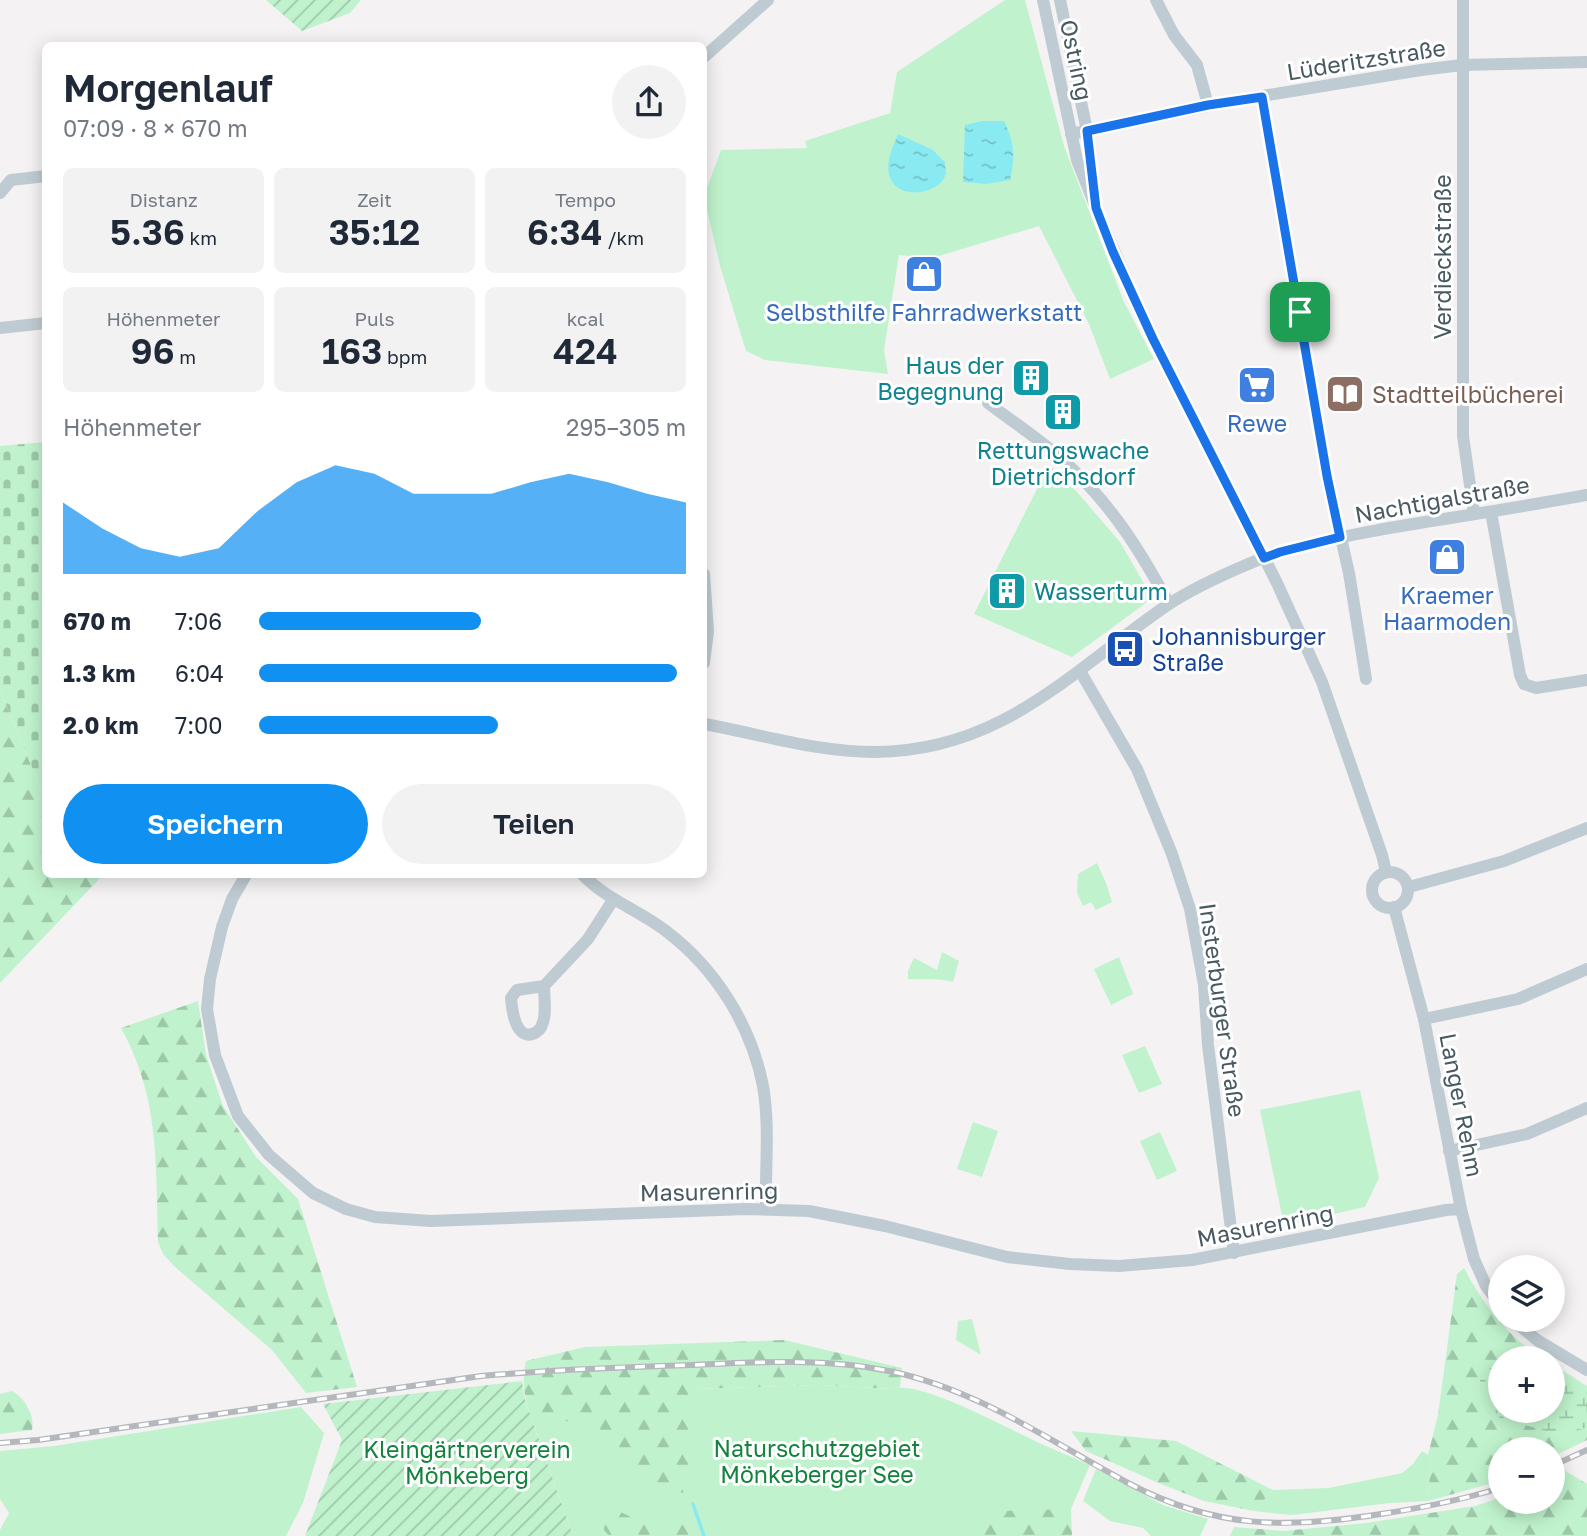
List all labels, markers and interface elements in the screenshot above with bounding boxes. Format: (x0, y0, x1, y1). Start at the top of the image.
street label: Ostring (1055, 17, 1099, 103)
street label: Lüderitzstraße (1285, 33, 1447, 85)
text: Morgenlauf (63, 65, 273, 110)
button: share (612, 65, 686, 139)
text: 07:09 · 8 × 670 m (63, 114, 248, 142)
street label: Verdieckstraße (1428, 174, 1456, 340)
text: Distanz (129, 188, 198, 211)
text: Zeit (357, 188, 392, 211)
text: Tempo (555, 188, 616, 211)
text: 5.36 (110, 211, 185, 253)
text: 35:12 (329, 211, 420, 253)
text: 6:34 (527, 211, 603, 253)
text: km (185, 226, 217, 249)
text: /km (603, 226, 644, 249)
shop icon: Selbsthilfe Fahrradwerkstatt (903, 253, 945, 295)
pin (1270, 282, 1330, 342)
icon: arrive (1281, 293, 1319, 331)
place label: Selbsthilfe Fahrradwerkstatt (766, 298, 1082, 326)
text: Höhenmeter (106, 307, 221, 330)
text: Puls (354, 307, 395, 330)
text: kcal (567, 307, 604, 330)
text: 96 (131, 330, 175, 372)
text: 163 (322, 330, 382, 372)
text: 424 (553, 330, 618, 372)
text: m (175, 345, 196, 368)
text: bpm (382, 345, 427, 368)
place label: Haus der Begegnung (877, 351, 1004, 405)
building icon: Haus der Begegnung (1010, 357, 1052, 399)
supermarket icon: Rewe (1236, 364, 1278, 406)
library icon: Stadtteilbücherei (1324, 373, 1366, 415)
place label: Stadtteilbücherei (1372, 380, 1564, 408)
building icon: Rettungswache Dietrichsdorf (1042, 391, 1084, 433)
place label: Rewe (1227, 409, 1287, 437)
text: Höhenmeter (63, 413, 201, 441)
text: 295–305 m (566, 413, 686, 441)
place label: Rettungswache Dietrichsdorf (977, 436, 1149, 490)
street label: Nachtigalstraße (1353, 470, 1531, 528)
shop icon: Kraemer Haarmoden (1426, 536, 1468, 578)
building icon: Wasserturm (986, 570, 1028, 612)
place label: Wasserturm (1034, 577, 1168, 605)
place label: Kraemer Haarmoden (1383, 581, 1511, 635)
text: 670 m (63, 607, 131, 635)
text: 7:06 (175, 607, 222, 635)
place label: Johannisburger Straße (1152, 622, 1326, 676)
bus stop icon: Johannisburger Straße (1104, 628, 1146, 670)
text: 1.3 km (63, 659, 135, 687)
text: 6:04 (175, 659, 224, 687)
text: 2.0 km (63, 711, 139, 739)
text: 7:00 (175, 711, 223, 739)
button: Speichern (63, 784, 368, 864)
button: Teilen (382, 784, 686, 864)
street label: Insterburger Straße (1194, 901, 1252, 1119)
street label: Langer Rehm (1434, 1031, 1490, 1179)
street label: Masurenring (640, 1176, 778, 1206)
street label: Masurenring (1194, 1198, 1336, 1252)
map controls (1488, 1255, 1565, 1514)
button: layers (1488, 1255, 1565, 1332)
button: + (1488, 1346, 1565, 1423)
park label: Naturschutzgebiet Mönkeberger See (714, 1434, 920, 1488)
park label: Kleingärtnerverein Mönkeberg (363, 1435, 571, 1489)
button: − (1488, 1437, 1565, 1514)

